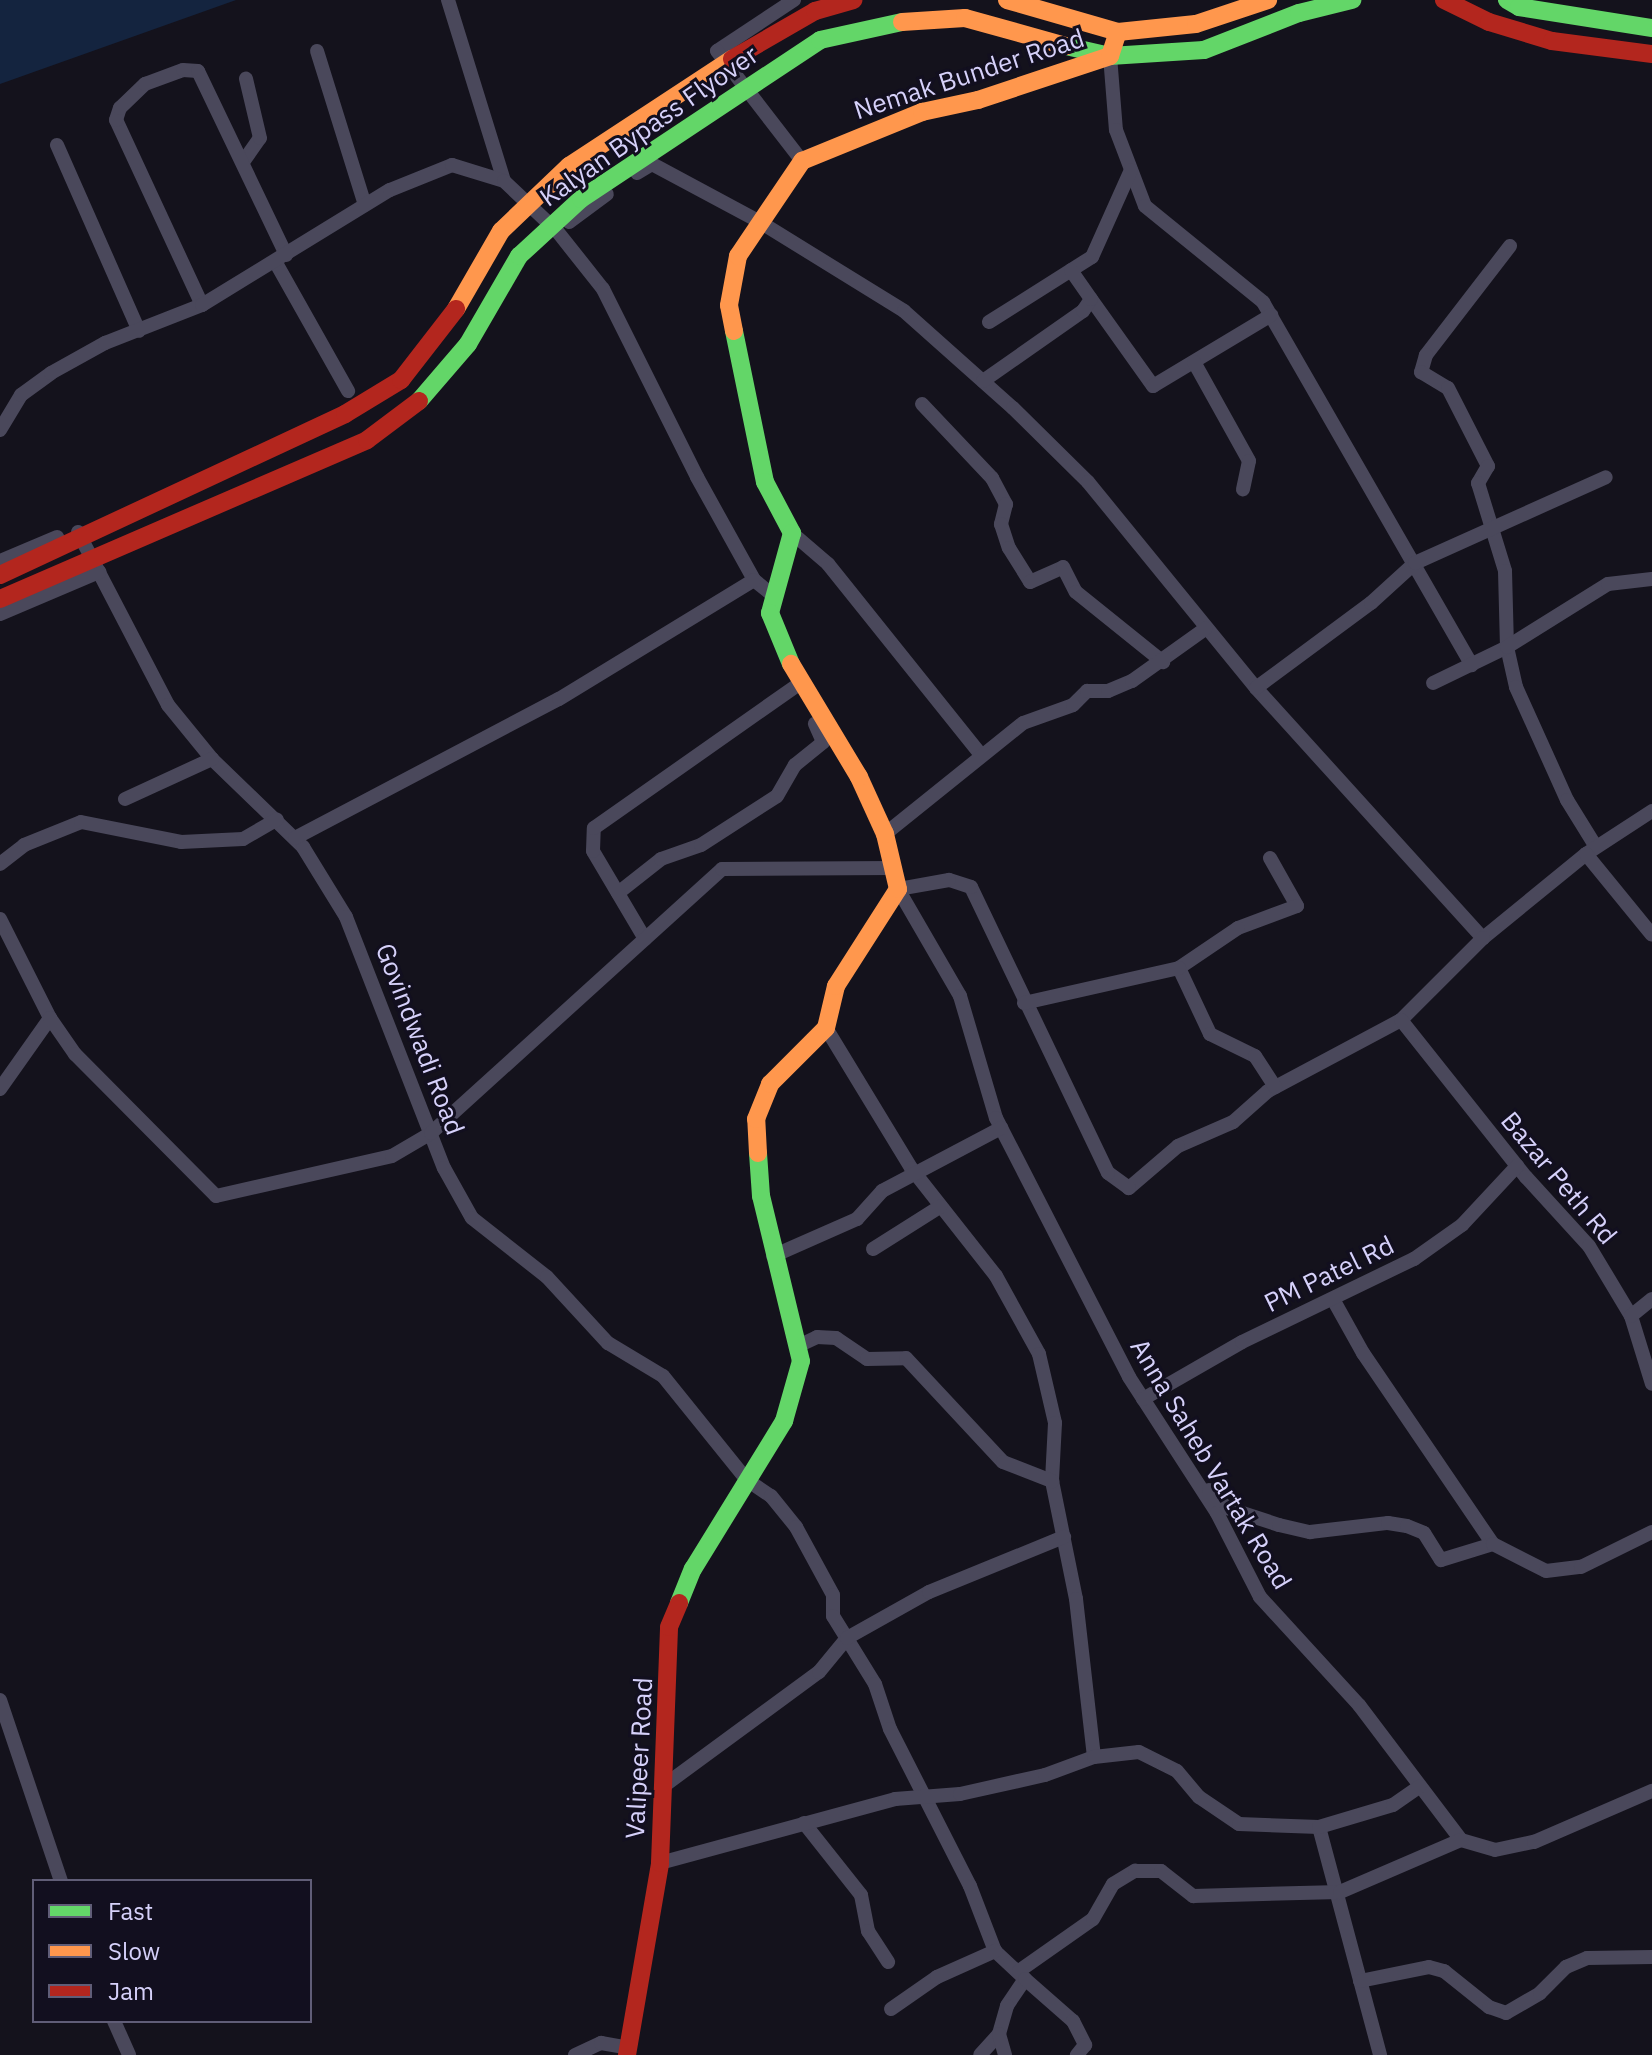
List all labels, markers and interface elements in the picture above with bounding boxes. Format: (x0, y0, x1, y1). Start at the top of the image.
street label: Nemak Bunder Road (850, 22, 1088, 126)
street label: Kalyan Bypass Flyover (534, 39, 764, 213)
street label: Govindwadi Road (369, 939, 471, 1139)
street label: Bazar Peth Rd (1495, 1105, 1623, 1251)
street label: PM Patel Rd (1259, 1229, 1399, 1319)
street label: Anna Saheb Vartak Road (1124, 1333, 1298, 1595)
street label: Valipeer Road (619, 1676, 659, 1840)
legend (32, 1879, 312, 2023)
text: Fast (108, 1895, 153, 1927)
text: Slow (108, 1935, 160, 1967)
text: Jam (108, 1975, 154, 2007)

